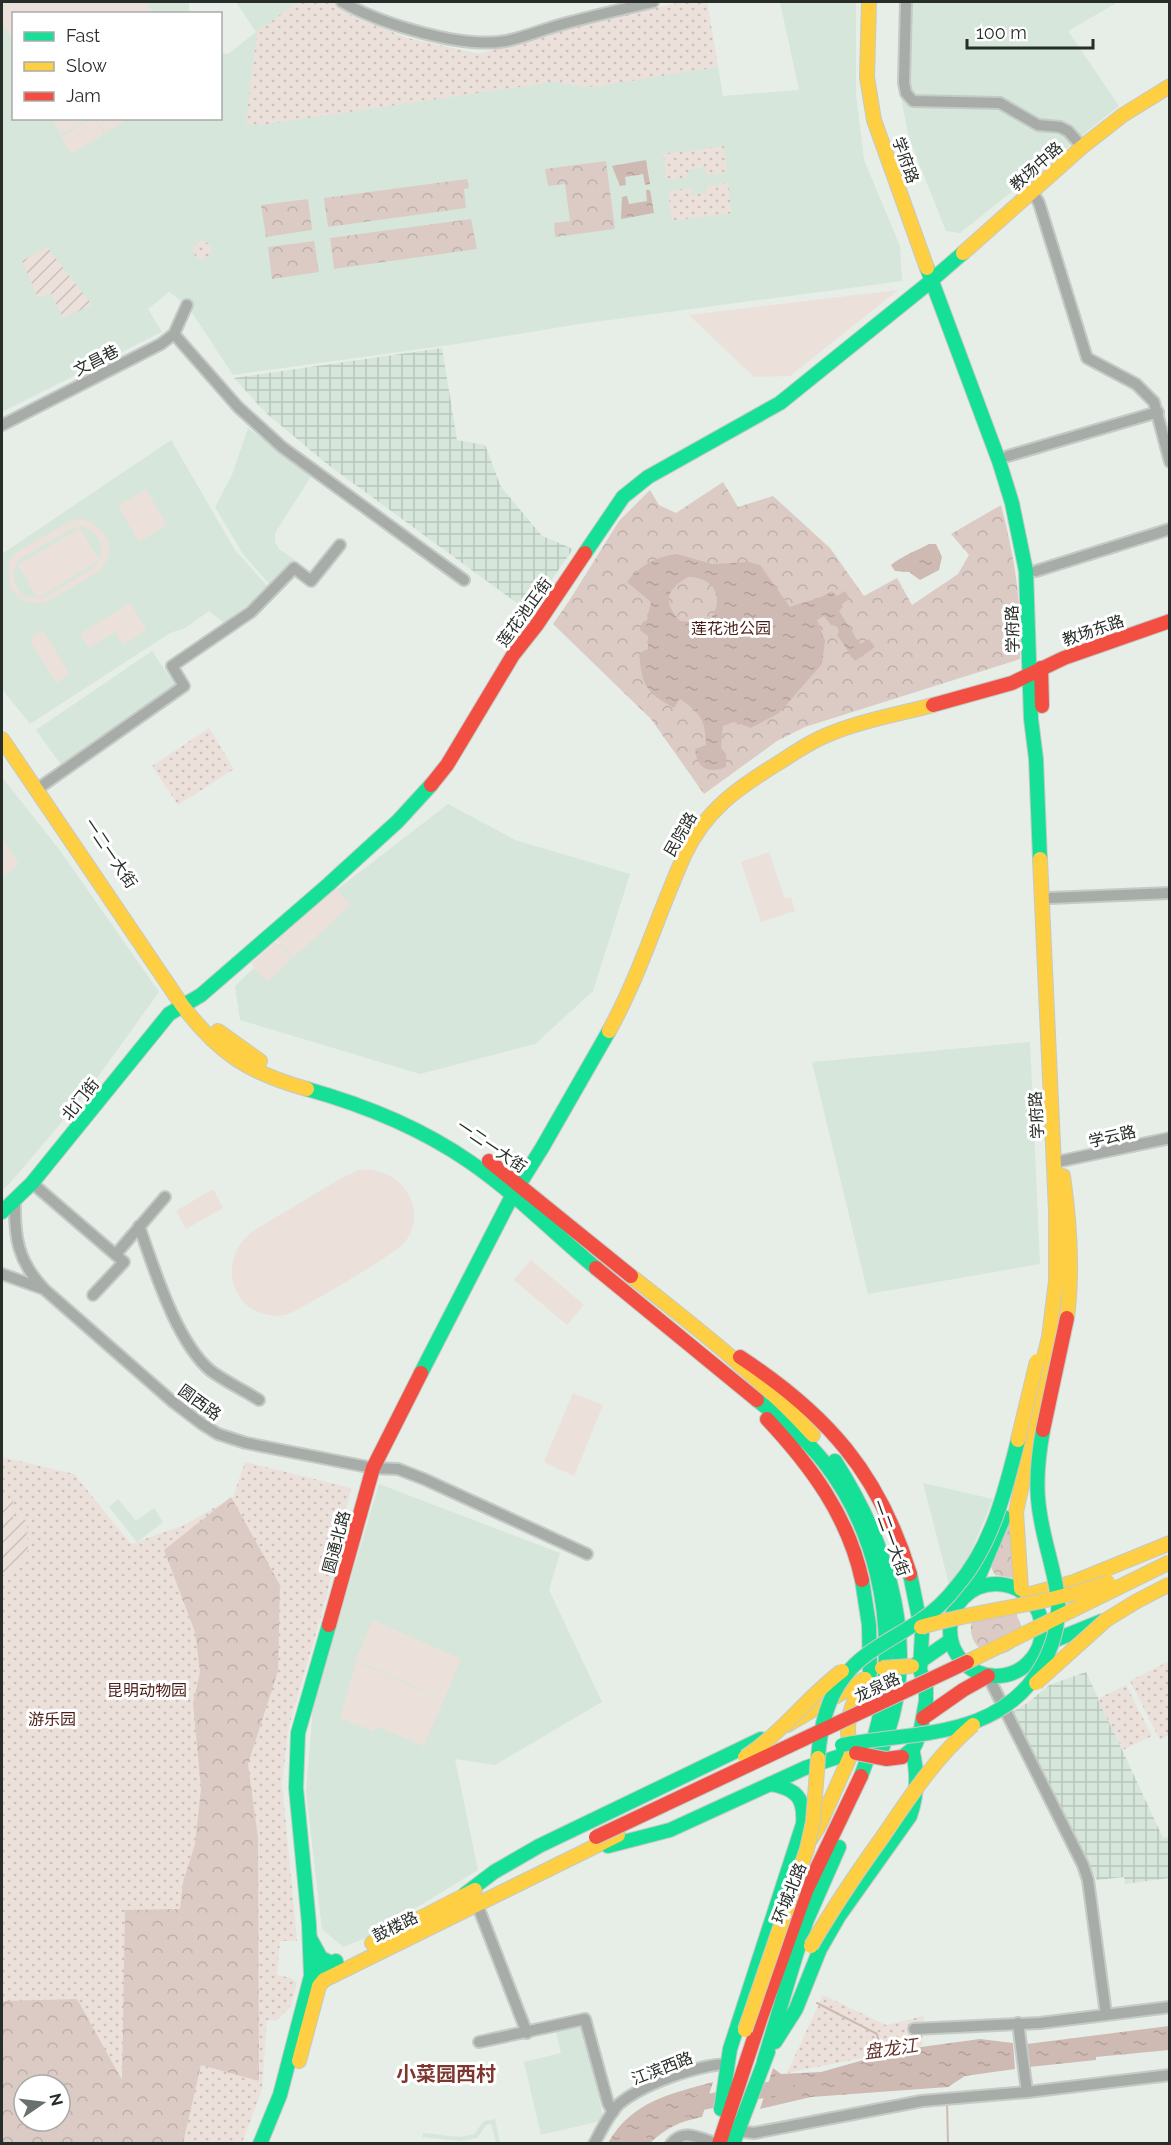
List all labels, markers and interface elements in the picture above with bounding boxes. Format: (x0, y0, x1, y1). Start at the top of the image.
legend (12, 12, 222, 120)
scale bar (967, 12, 1093, 50)
text: 100 m (976, 22, 1027, 43)
text: Fast (66, 25, 100, 46)
text: Slow (66, 55, 107, 76)
text: Jam (66, 85, 101, 106)
street label: 学府路 (888, 134, 923, 186)
street label: 教场中路 (1006, 138, 1066, 195)
street label: 文昌巷 (71, 341, 122, 380)
street label: 莲花池正街 (493, 574, 556, 650)
street label: 学府路 (1003, 605, 1022, 653)
street label: 教场东路 (1060, 611, 1127, 650)
park label: 莲花池公园 (691, 619, 771, 638)
street label: 民院路 (660, 809, 701, 860)
street label: 一二一大街 (80, 815, 141, 892)
street label: 北门街 (58, 1075, 103, 1124)
street label: 学府路 (1026, 1091, 1047, 1139)
street label: 一二一大街 (453, 1116, 530, 1177)
street label: 学云路 (1087, 1122, 1138, 1151)
street label: 圆西路 (175, 1381, 225, 1424)
street label: 一二一大街 (868, 1497, 913, 1579)
street label: 圆通北路 (319, 1509, 354, 1576)
street label: 龙泉路 (851, 1669, 903, 1706)
park label: 昆明动物园 (107, 1681, 187, 1700)
park label: 游乐园 (28, 1710, 76, 1729)
street label: 环城北路 (769, 1860, 810, 1926)
street label: 鼓楼路 (369, 1907, 421, 1946)
water label: 盘龙江 (863, 2034, 921, 2063)
street label: 江滨西路 (629, 2048, 695, 2089)
district label: 小菜园西村 (396, 2062, 496, 2086)
north arrow (12, 2073, 72, 2133)
text: N (45, 2091, 67, 2108)

